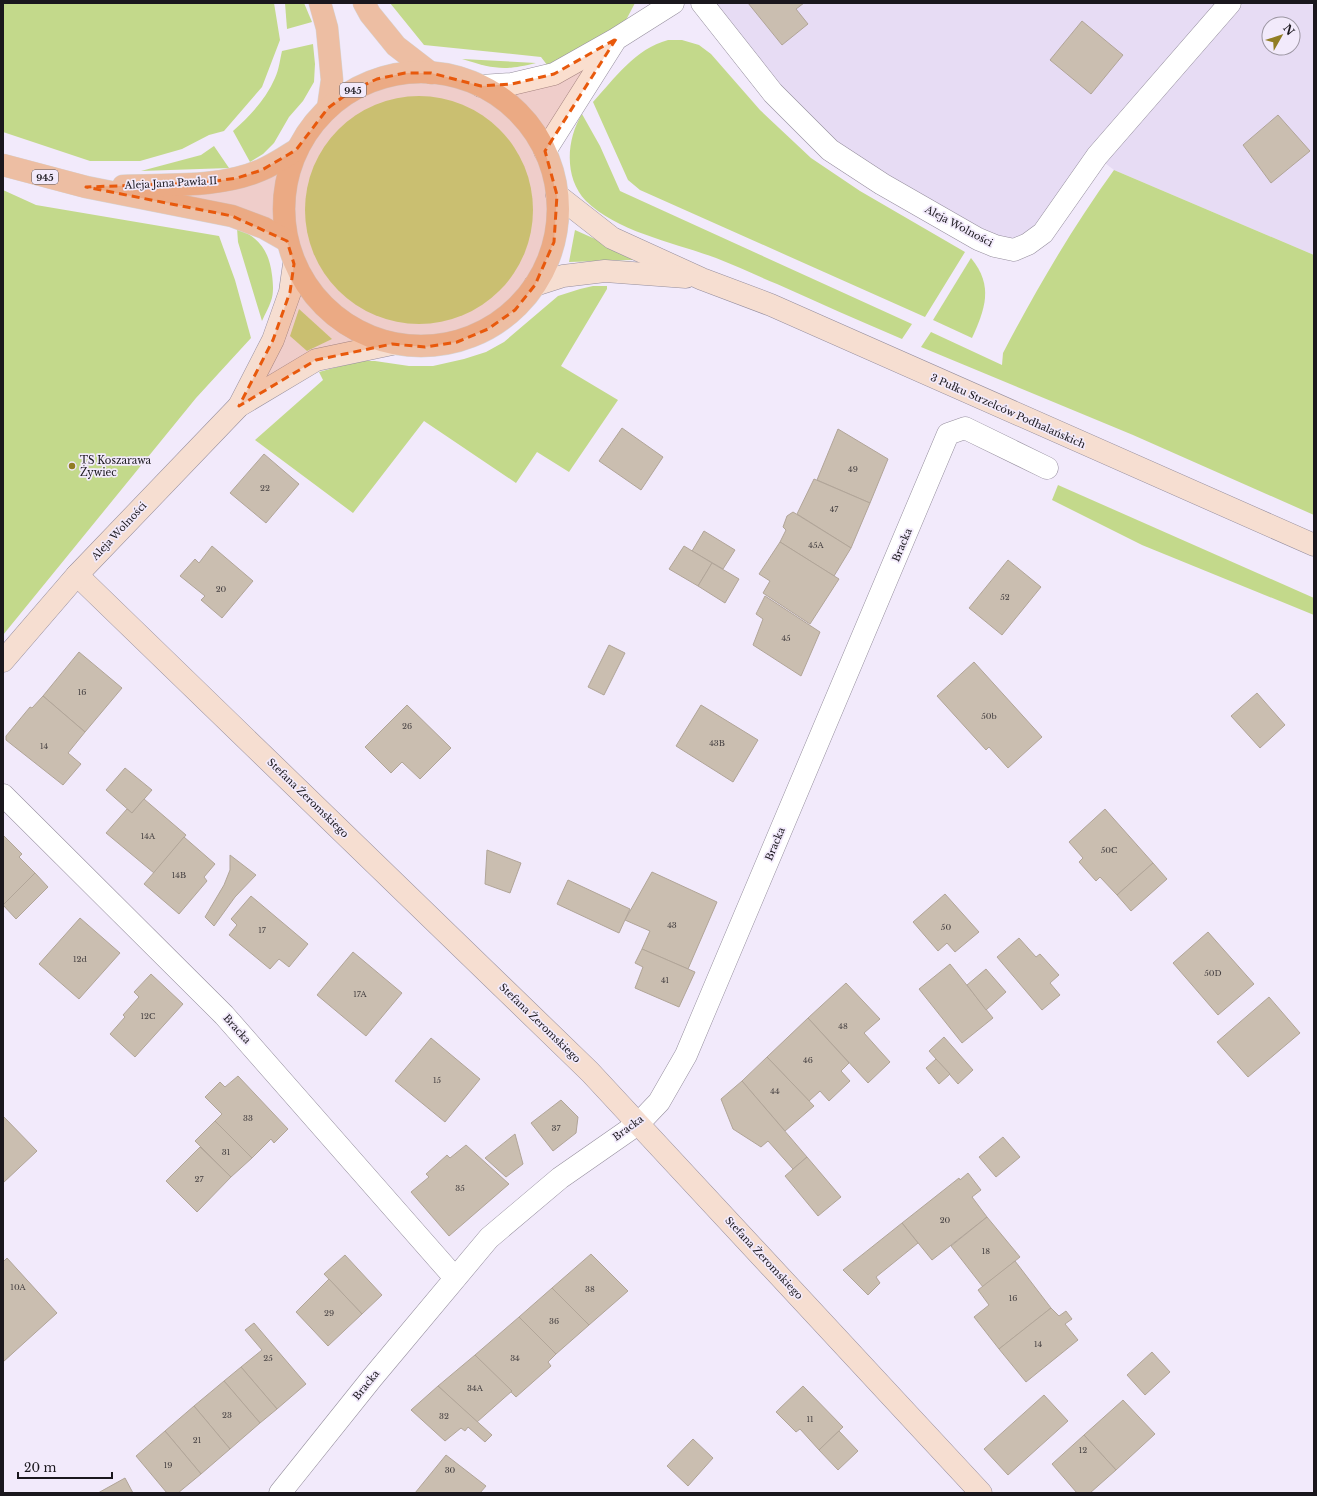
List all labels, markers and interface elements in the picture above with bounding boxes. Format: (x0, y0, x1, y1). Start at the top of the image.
north arrow (1261, 16, 1301, 56)
text: N (1280, 21, 1298, 39)
road number: 945 (340, 83, 366, 97)
road number: 945 (32, 170, 58, 184)
street label: Aleja Jana Pawła II (123, 174, 218, 192)
street label: Aleja Wolności (922, 202, 996, 250)
street label: 3 Pułku Strzelców Podhalańskich (929, 371, 1088, 451)
place label: TS Koszarawa Żywiec (80, 454, 152, 479)
marker: TS Koszarawa Żywiec (67, 461, 77, 471)
house number: 49 (848, 464, 858, 474)
house number: 22 (260, 483, 270, 493)
street label: Aleja Wolności (88, 499, 150, 564)
house number: 47 (830, 504, 839, 514)
street label: Bracka (889, 526, 915, 564)
house number: 45A (808, 540, 825, 550)
house number: 20 (216, 584, 227, 594)
house number: 52 (1000, 592, 1010, 602)
house number: 45 (781, 633, 791, 643)
house number: 16 (78, 687, 86, 697)
house number: 50b (981, 711, 997, 721)
house number: 26 (402, 721, 412, 731)
house number: 43B (709, 738, 725, 748)
house number: 14 (40, 741, 48, 751)
street label: Stefana Żeromskiego (264, 755, 353, 841)
street label: Bracka (762, 825, 788, 863)
house number: 14A (141, 831, 156, 841)
house number: 50C (1101, 845, 1117, 855)
house number: 14B (172, 870, 186, 880)
house number: 43 (667, 920, 677, 930)
house number: 50 (941, 922, 951, 932)
house number: 17 (258, 925, 267, 935)
house number: 12d (73, 954, 88, 964)
house number: 50D (1204, 968, 1222, 978)
house number: 41 (661, 975, 670, 985)
street label: Stefana Żeromskiego (496, 980, 585, 1066)
house number: 17A (353, 989, 368, 999)
house number: 12C (141, 1011, 155, 1021)
street label: Bracka (220, 1012, 254, 1047)
house number: 48 (838, 1021, 848, 1031)
house number: 46 (803, 1055, 813, 1065)
house number: 15 (433, 1075, 442, 1085)
house number: 44 (770, 1086, 780, 1096)
street label: Bracka (610, 1112, 646, 1144)
house number: 33 (243, 1113, 253, 1123)
house number: 37 (552, 1123, 561, 1133)
house number: 31 (222, 1147, 231, 1157)
house number: 27 (195, 1174, 204, 1184)
house number: 35 (455, 1183, 465, 1193)
street label: Stefana Żeromskiego (722, 1213, 807, 1302)
house number: 20 (940, 1215, 951, 1225)
house number: 18 (982, 1246, 990, 1256)
house number: 10A (10, 1282, 26, 1292)
house number: 38 (585, 1284, 595, 1294)
house number: 16 (1009, 1293, 1017, 1303)
house number: 29 (324, 1308, 334, 1318)
house number: 36 (549, 1316, 559, 1326)
house number: 14 (1034, 1339, 1042, 1349)
house number: 25 (263, 1353, 273, 1363)
house number: 34 (510, 1353, 520, 1363)
street label: Bracka (350, 1367, 382, 1403)
house number: 34A (467, 1383, 484, 1393)
house number: 23 (222, 1410, 232, 1420)
house number: 32 (439, 1411, 449, 1421)
house number: 11 (806, 1414, 814, 1424)
house number: 21 (193, 1435, 202, 1445)
house number: 12 (1079, 1445, 1087, 1455)
scale bar (18, 1454, 112, 1480)
text: 20 m (24, 1460, 56, 1475)
house number: 19 (164, 1460, 172, 1470)
house number: 30 (445, 1465, 456, 1475)

